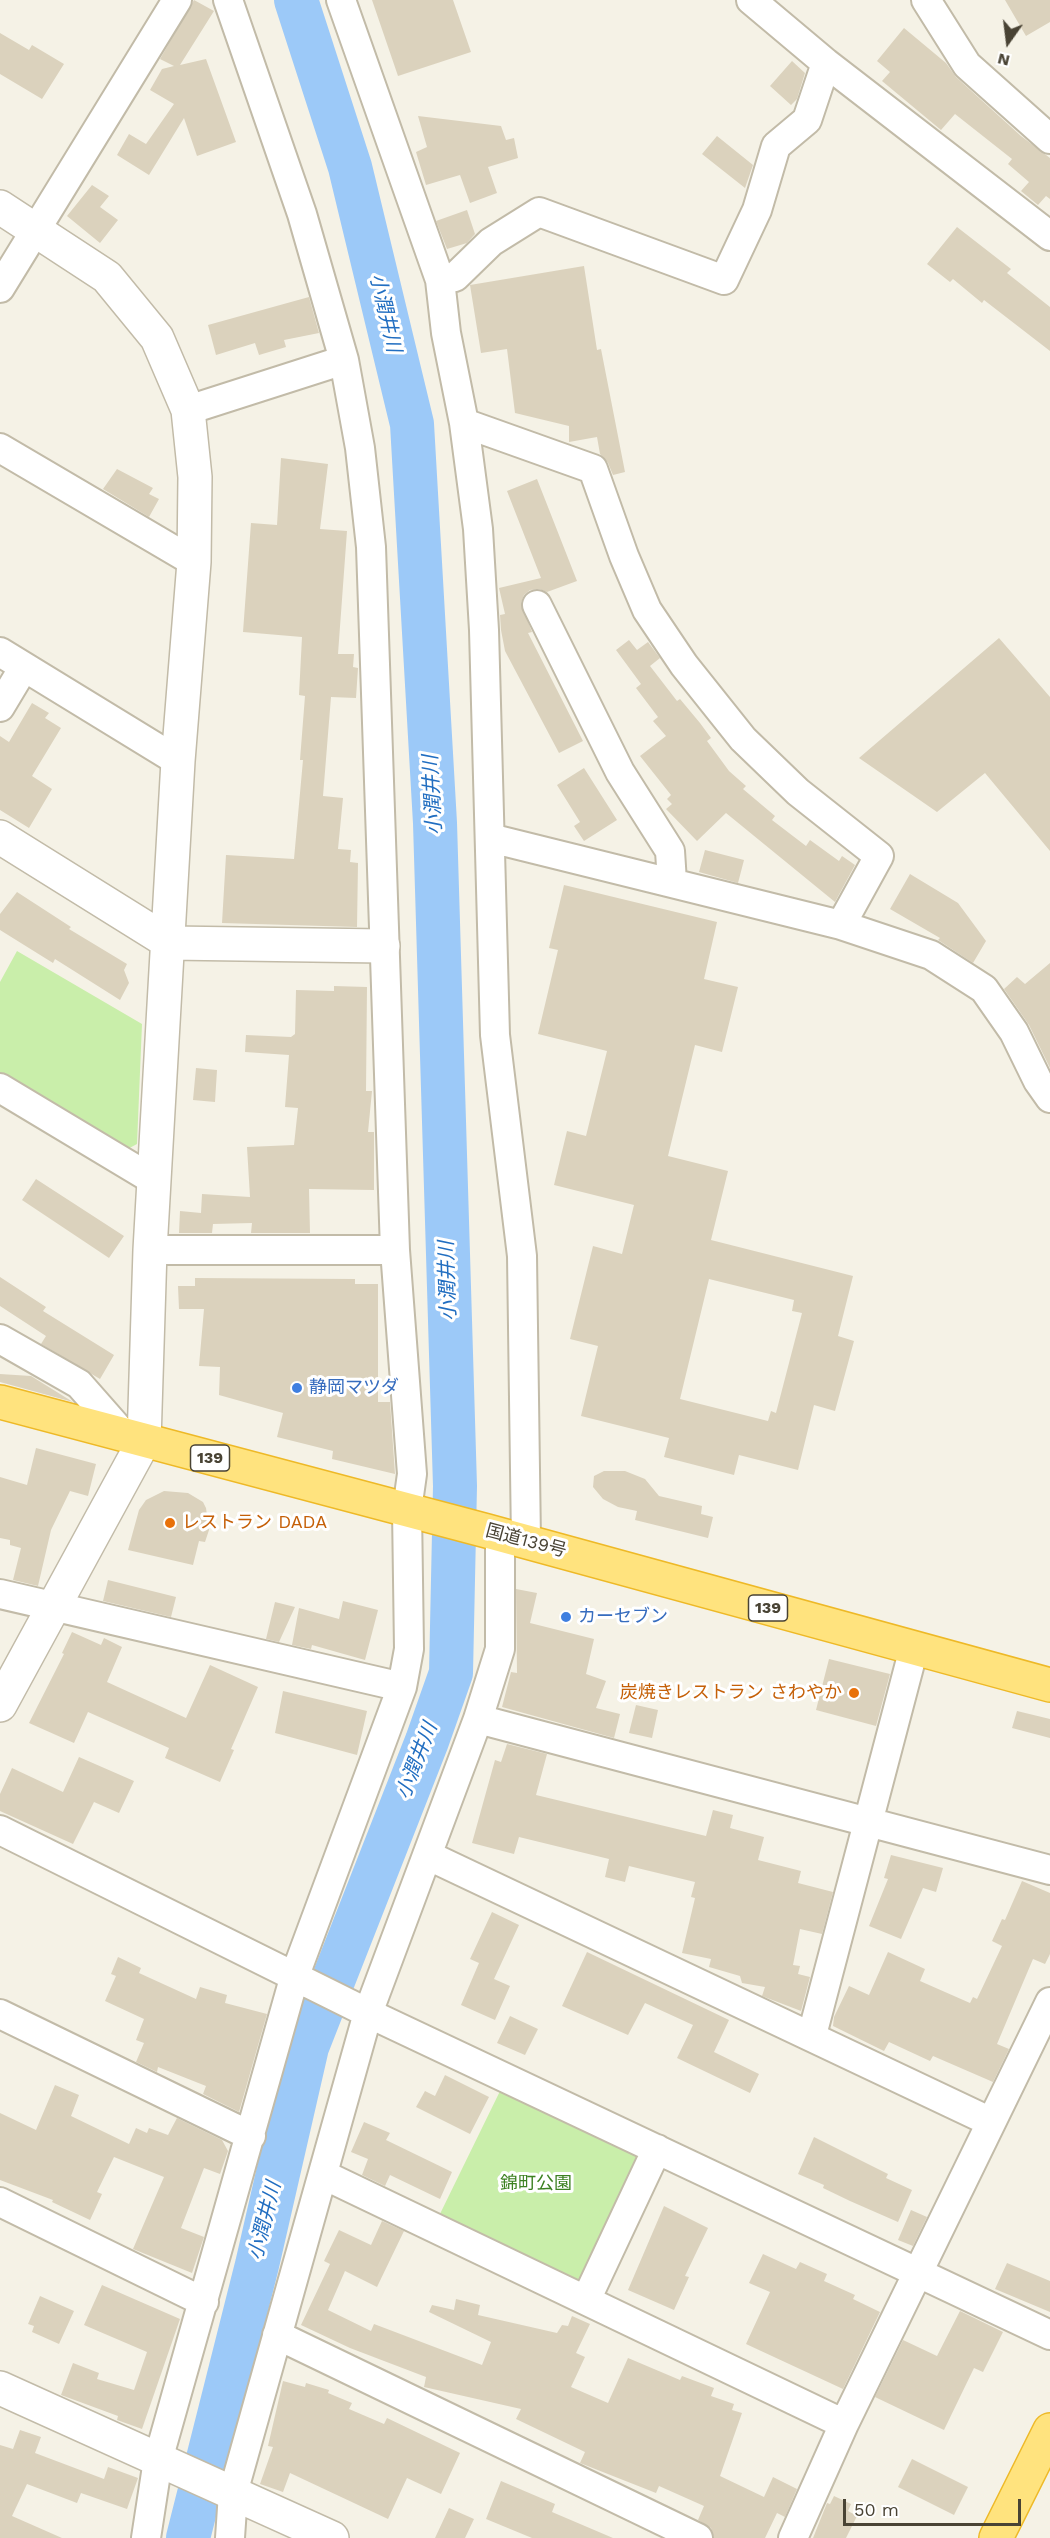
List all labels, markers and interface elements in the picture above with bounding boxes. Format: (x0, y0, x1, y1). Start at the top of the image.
north arrow (978, 12, 1038, 72)
text: N (995, 49, 1012, 71)
water label: 小潤井川 (364, 271, 406, 355)
water label: 小潤井川 (419, 754, 447, 836)
water label: 小潤井川 (435, 1241, 461, 1321)
place label: 静岡マツダ (309, 1377, 399, 1399)
marker: 静岡マツダ (290, 1381, 304, 1395)
road number: 139 (190, 1445, 230, 1471)
place label: レストラン DADA (182, 1512, 327, 1534)
marker: レストラン DADA (163, 1516, 177, 1530)
street label: 国道139号 (483, 1520, 569, 1562)
road number: 139 (748, 1595, 788, 1621)
place label: カーセブン (578, 1606, 668, 1628)
marker: カーセブン (559, 1610, 573, 1624)
place label: 炭焼きレストラン さわやか (620, 1682, 842, 1704)
marker: 炭焼きレストラン さわやか (847, 1686, 861, 1700)
water label: 小潤井川 (391, 1719, 443, 1803)
park label: 錦町公園 (500, 2173, 572, 2195)
water label: 小潤井川 (244, 2179, 286, 2263)
scale bar (846, 2487, 1024, 2525)
text: 50 m (854, 2499, 899, 2520)

